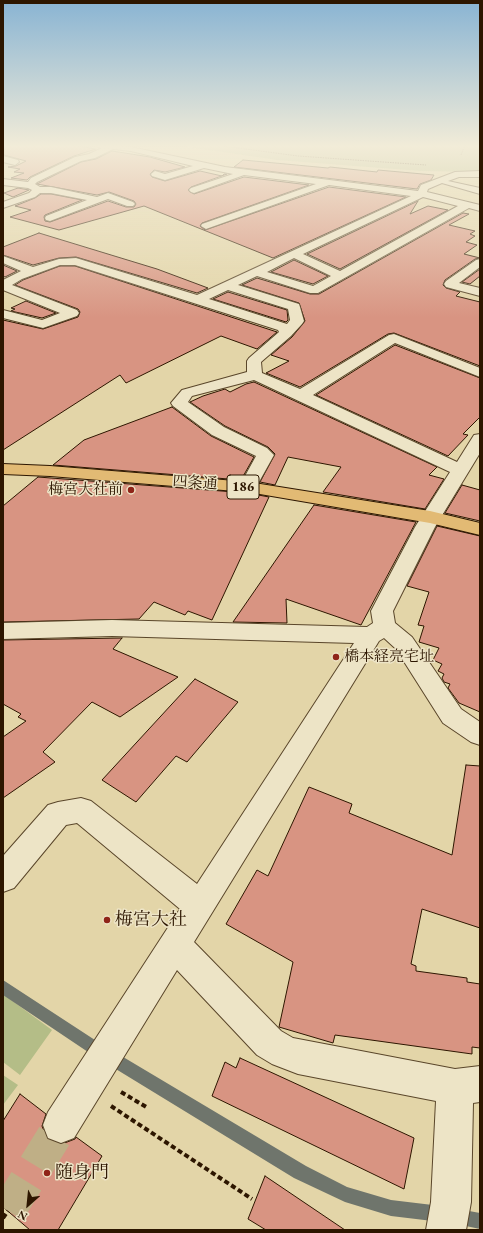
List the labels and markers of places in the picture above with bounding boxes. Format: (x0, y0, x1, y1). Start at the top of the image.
place label: 梅宮大社前 (48, 481, 123, 499)
marker: 梅宮大社前 (126, 485, 136, 495)
place label: 橋本経亮宅址 (344, 648, 434, 666)
marker: 橋本経亮宅址 (331, 652, 341, 662)
place label: 梅宮大社 (115, 909, 187, 931)
marker: 梅宮大社 (102, 915, 112, 925)
place label: 随身門 (55, 1162, 109, 1184)
marker: 随身門 (42, 1168, 52, 1178)

